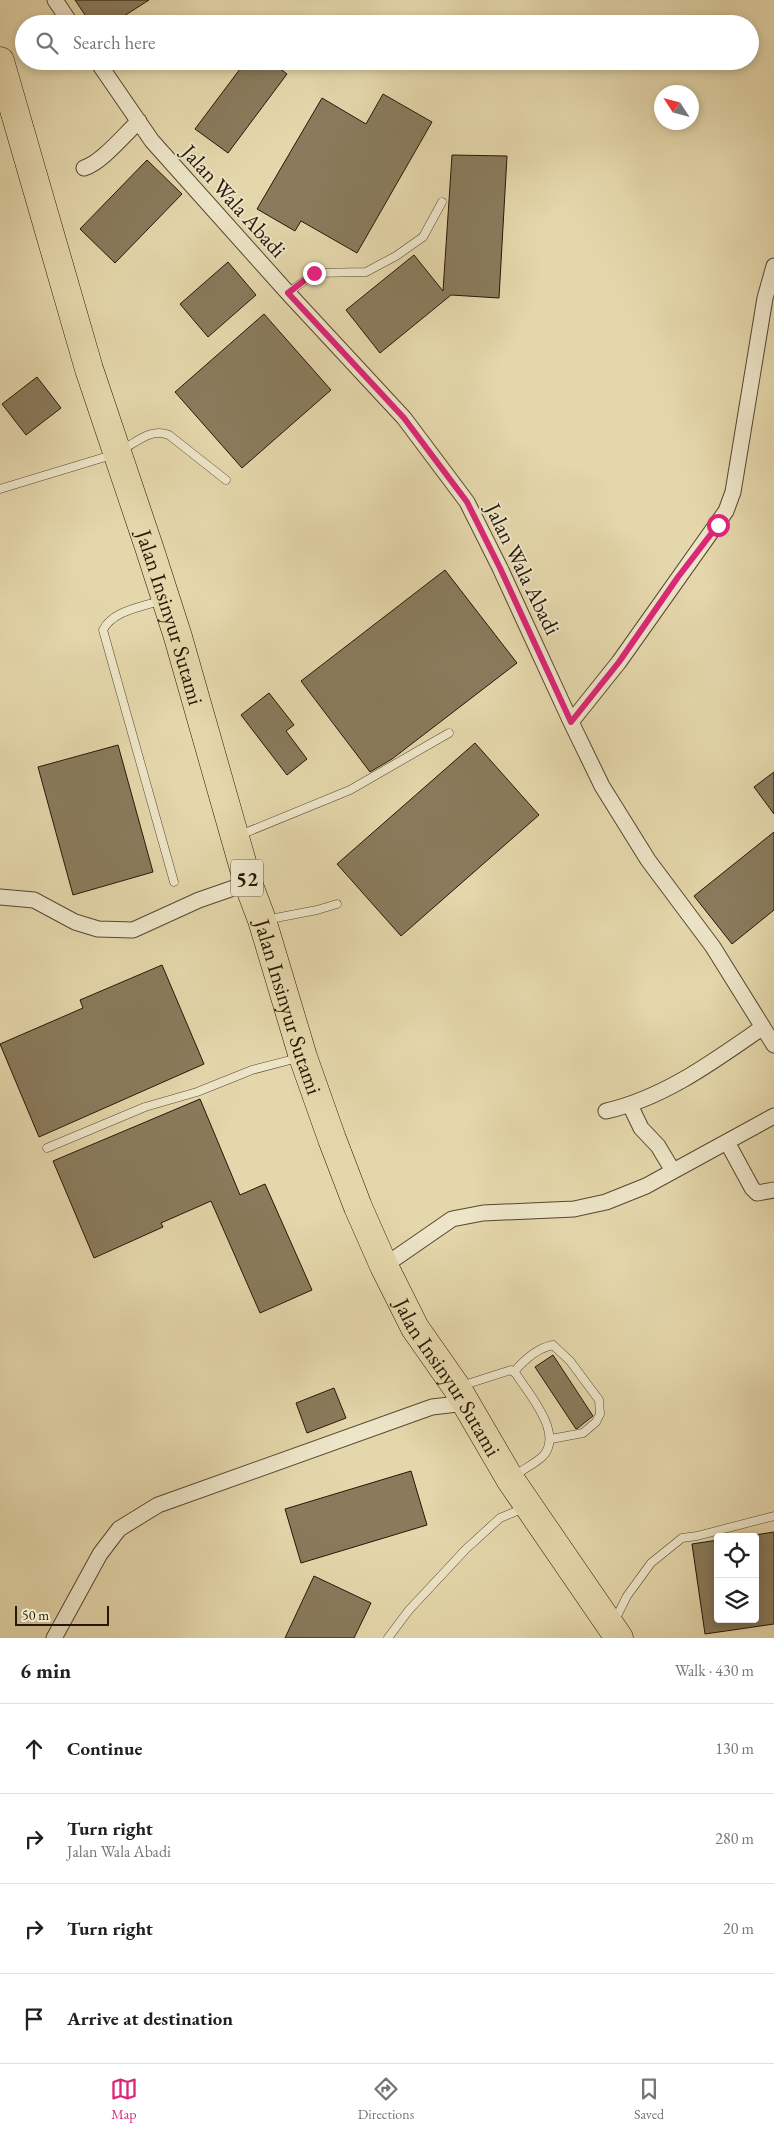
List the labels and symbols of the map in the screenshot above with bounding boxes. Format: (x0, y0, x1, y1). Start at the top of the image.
north arrow (654, 85, 699, 130)
street label: Jalan Wala Abadi (174, 137, 293, 264)
route end (303, 262, 326, 285)
street label: Jalan Wala Abadi (478, 497, 567, 640)
route start (707, 514, 730, 537)
street label: Jalan Insinyur Sutami (129, 524, 211, 708)
road number: 52 (231, 860, 263, 896)
street label: Jalan Insinyur Sutami (247, 914, 330, 1098)
street label: Jalan Insinyur Sutami (387, 1291, 508, 1462)
scale bar (15, 1603, 109, 1626)

